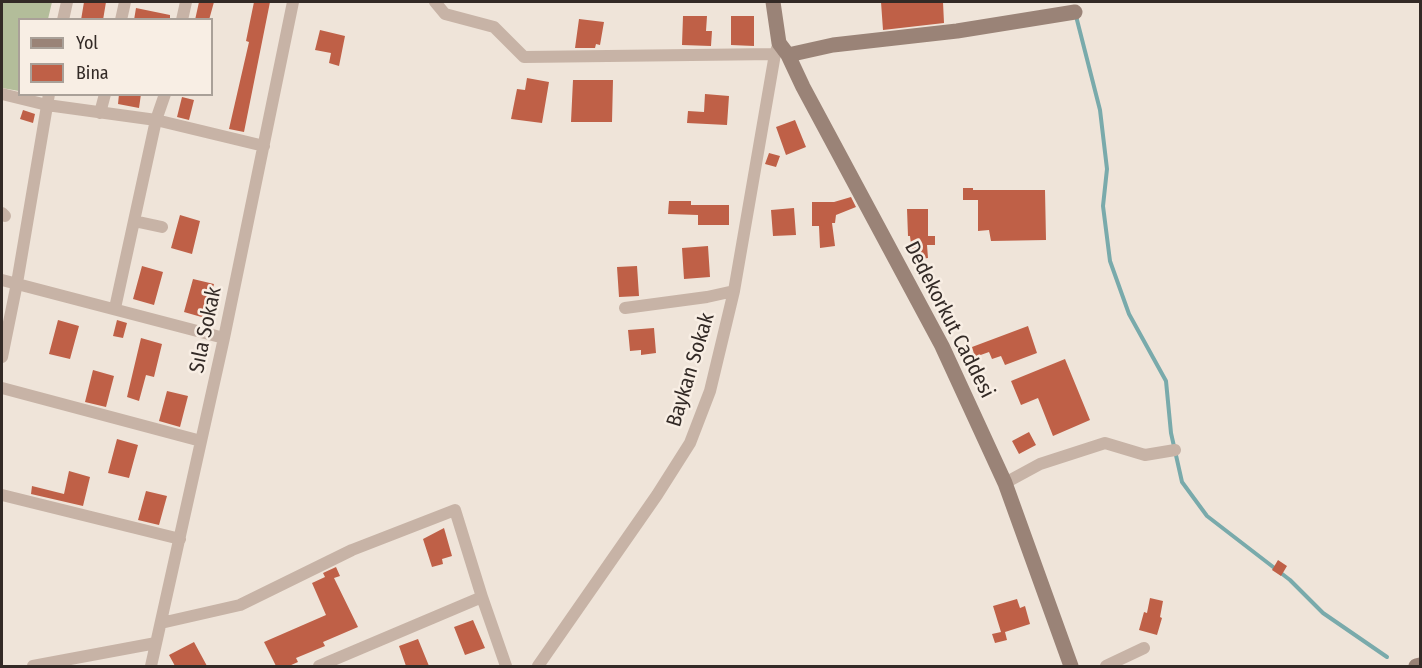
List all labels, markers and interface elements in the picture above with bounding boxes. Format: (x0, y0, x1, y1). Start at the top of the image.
legend (18, 18, 213, 96)
text: Yol (76, 32, 98, 54)
text: Bina (76, 62, 109, 84)
street label: Dedekorkut Caddesi (899, 237, 999, 403)
street label: Sıla Sokak (185, 285, 227, 375)
street label: Baykan Sokak (662, 310, 720, 430)

